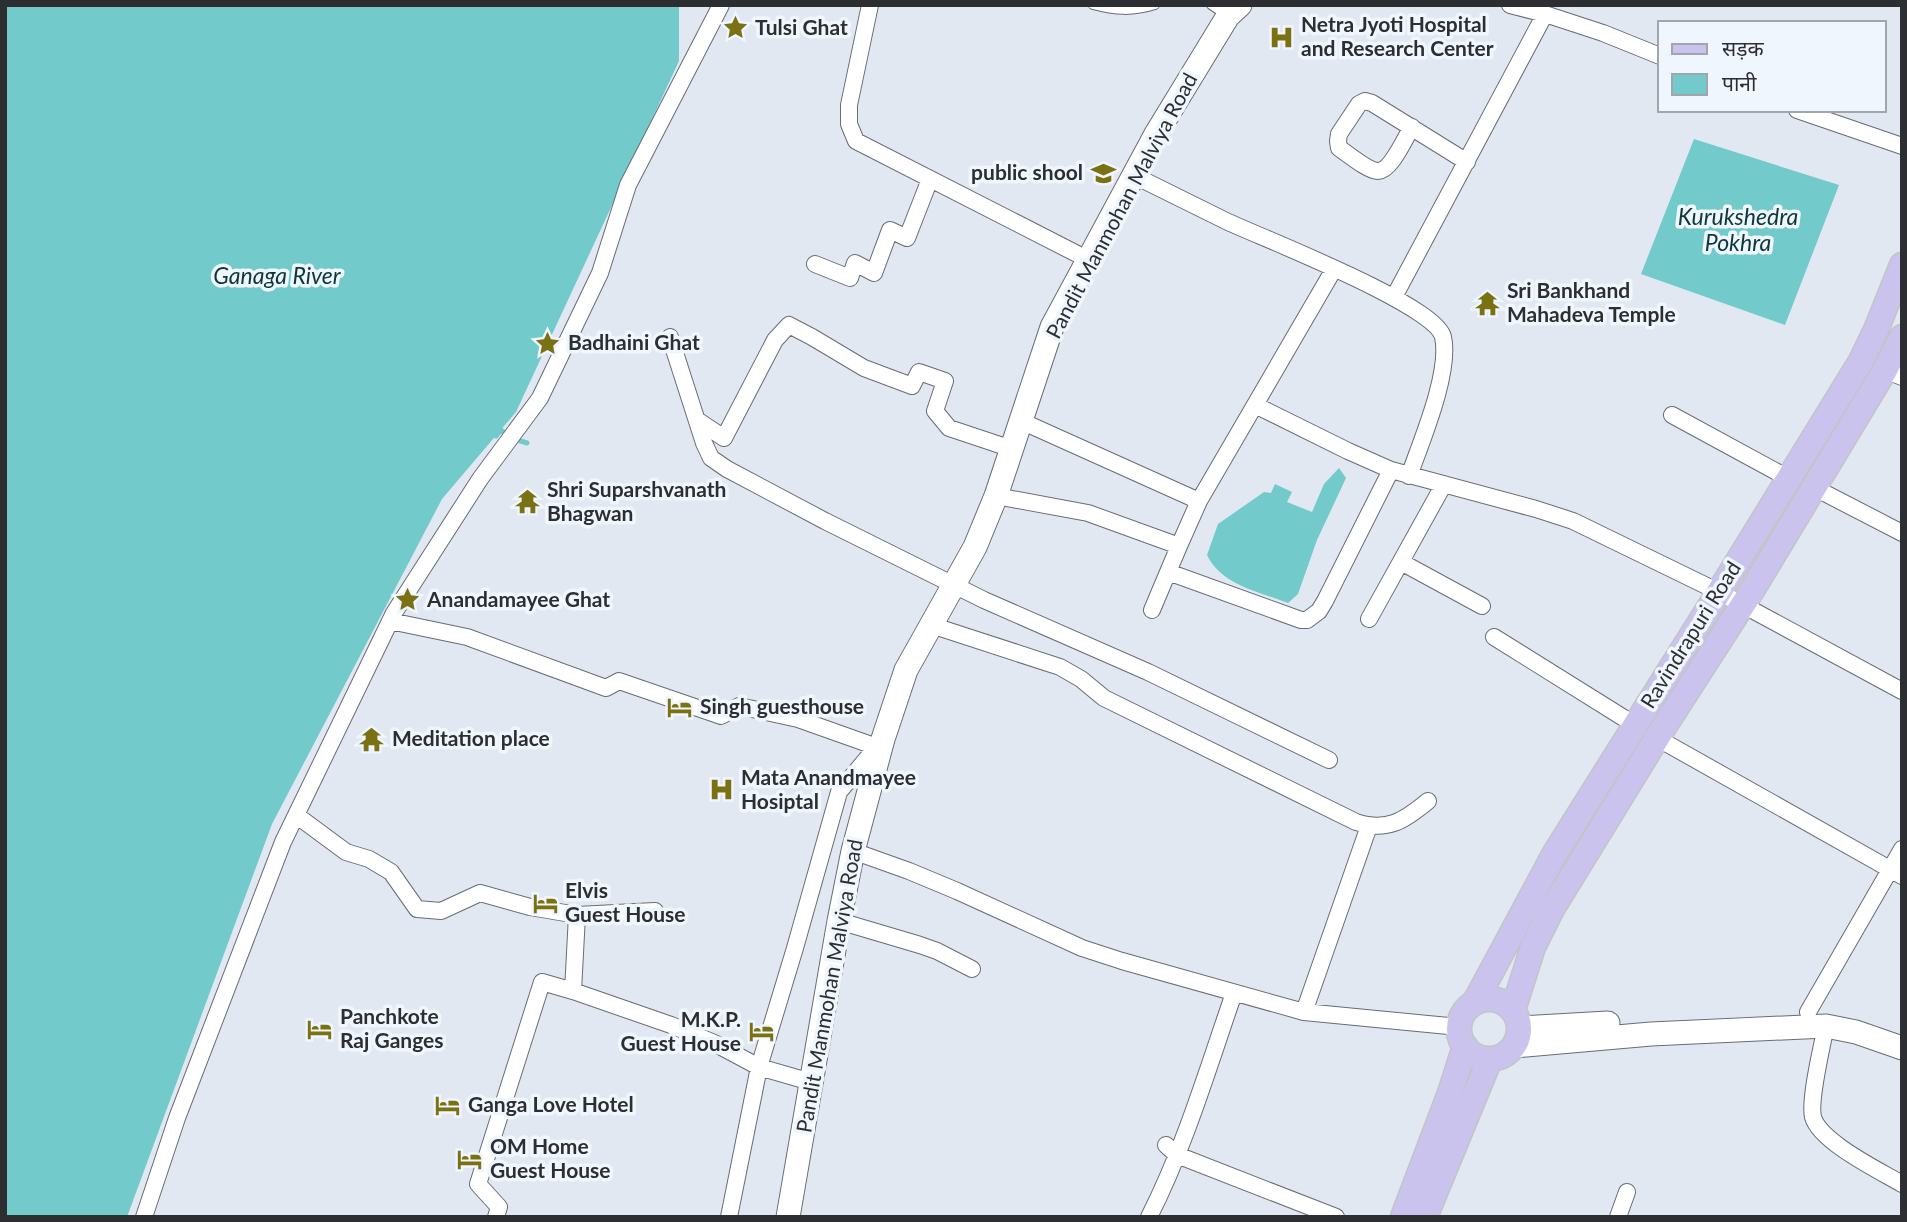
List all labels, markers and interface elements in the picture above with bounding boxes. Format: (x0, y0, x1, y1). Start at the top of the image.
place label: Netra Jyoti Hospital and Research Center (1301, 11, 1494, 60)
place icon: Tulsi Ghat (721, 14, 749, 42)
place label: Tulsi Ghat (755, 14, 848, 39)
legend (1658, 21, 1886, 112)
hospital icon: Netra Jyoti Hospital and Research Center (1267, 23, 1295, 51)
text: सड़क (1722, 35, 1764, 60)
street label: Pandit Manmohan Malviya Road (1040, 68, 1202, 342)
text: पानी (1722, 70, 1757, 95)
place label: public shool (971, 159, 1083, 184)
school or university icon: public shool (1089, 159, 1117, 187)
water label: Kurukshedra Pokhra (1678, 202, 1798, 256)
water label: Ganaga River (213, 261, 342, 289)
place label: Sri Bankhand Mahadeva Temple (1507, 277, 1676, 326)
temple icon: Sri Bankhand Mahadeva Temple (1473, 289, 1501, 317)
place icon: Badhaini Ghat (534, 329, 562, 357)
place label: Badhaini Ghat (568, 329, 700, 354)
place label: Shri Suparshvanath Bhagwan (547, 476, 726, 525)
temple icon: Shri Suparshvanath Bhagwan (513, 488, 541, 516)
street label: Ravindrapuri Road (1634, 556, 1745, 712)
place icon: Anandamayee Ghat (393, 586, 421, 614)
place label: Anandamayee Ghat (426, 586, 610, 611)
hotel icon: Singh guesthouse (666, 693, 694, 721)
place label: Singh guesthouse (700, 693, 864, 718)
temple icon: Meditation place (358, 725, 386, 753)
place label: Meditation place (392, 725, 550, 750)
place label: Mata Anandmayee Hosiptal (741, 764, 916, 813)
hospital icon: Mata Anandmayee Hosiptal (707, 776, 735, 804)
street label: Pandit Manmohan Malviya Road (790, 837, 867, 1134)
place label: Elvis Guest House (565, 877, 686, 926)
hotel icon: Elvis Guest House (531, 889, 559, 917)
place label: Panchkote Raj Ganges (340, 1003, 444, 1052)
place label: M.K.P. Guest House (621, 1006, 741, 1055)
hotel icon: Panchkote Raj Ganges (306, 1015, 334, 1043)
hotel icon: M.K.P. Guest House (747, 1018, 775, 1046)
hotel icon: Ganga Love Hotel (434, 1091, 462, 1119)
place label: Ganga Love Hotel (468, 1091, 634, 1116)
place label: OM Home Guest House (490, 1133, 611, 1182)
hotel icon: OM Home Guest House (456, 1145, 484, 1173)

